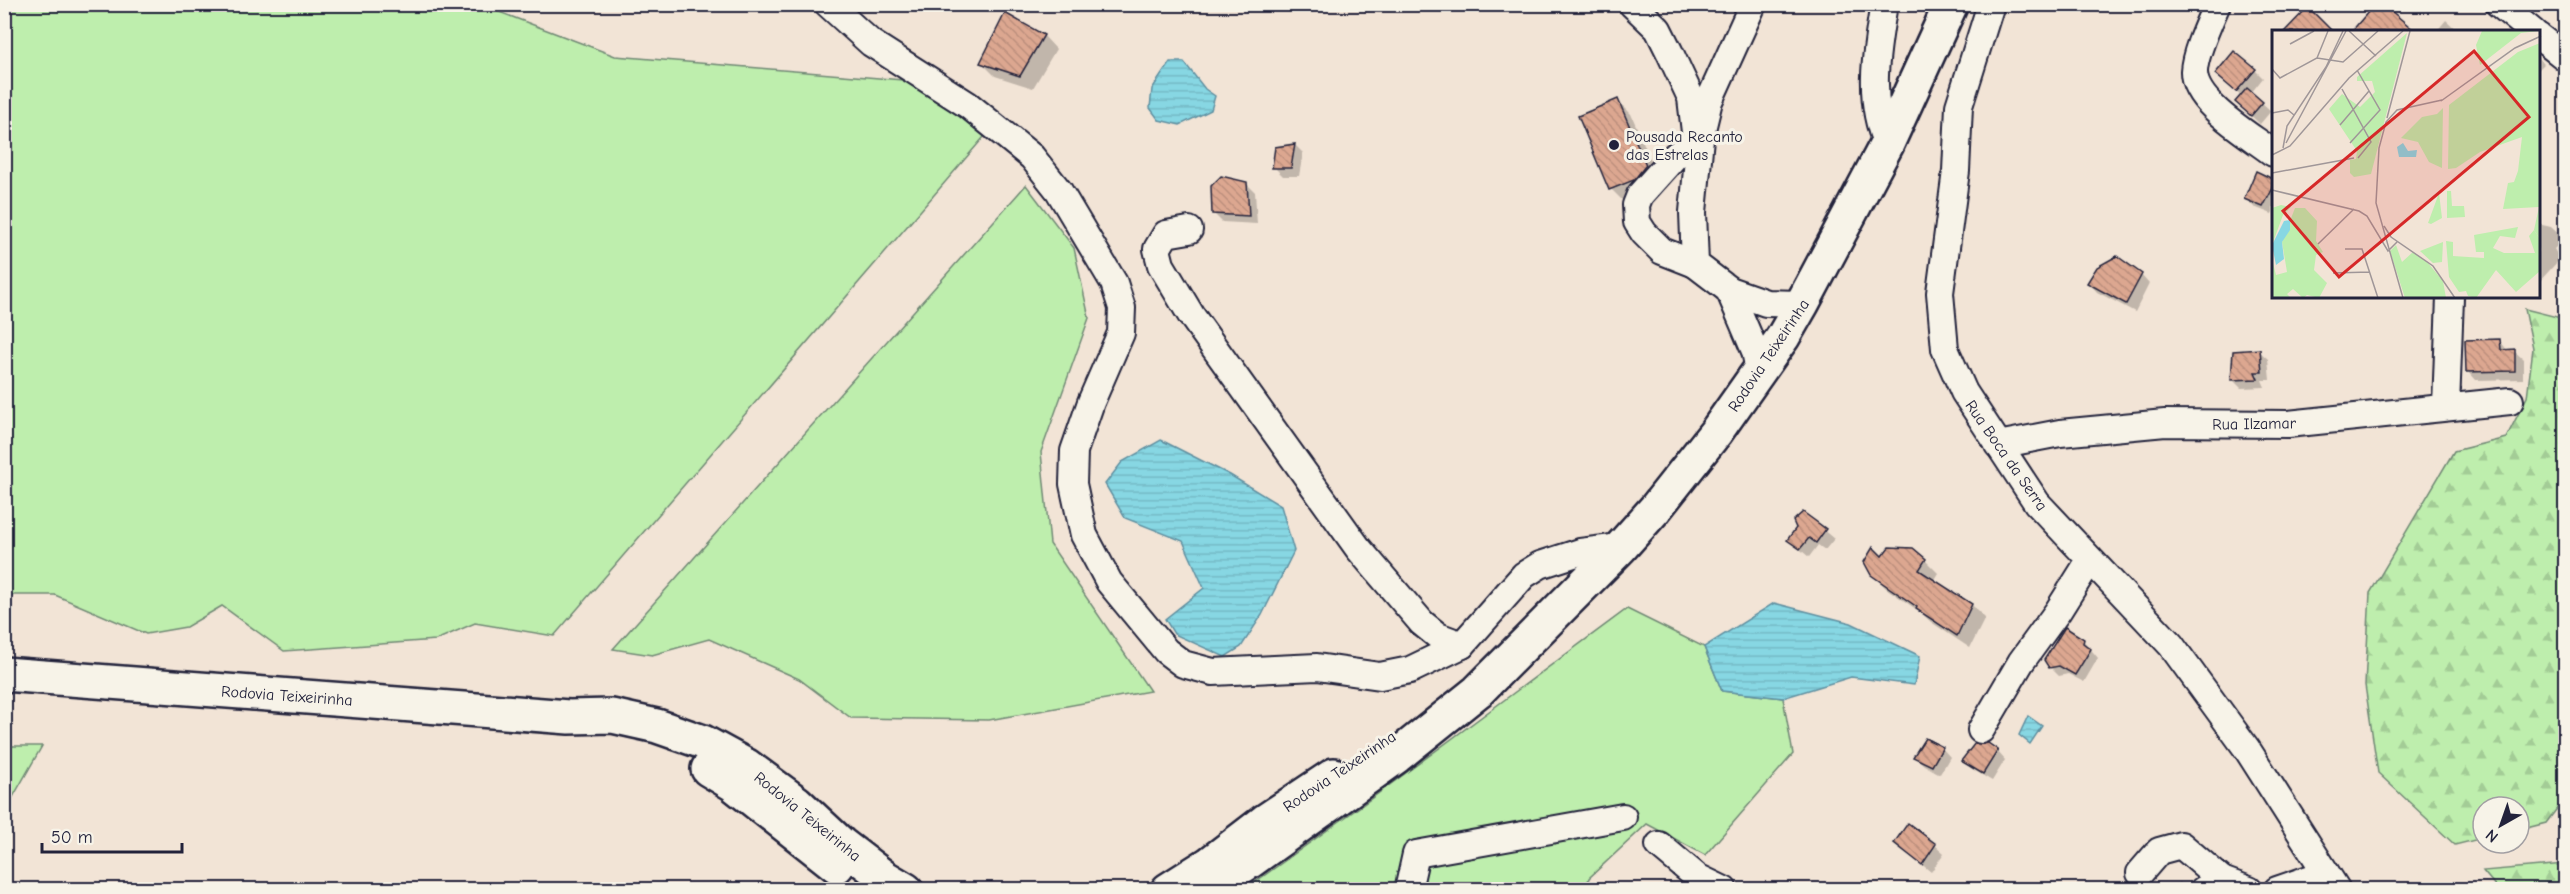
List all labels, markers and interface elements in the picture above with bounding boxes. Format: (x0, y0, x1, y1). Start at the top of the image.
inset map (2272, 30, 2540, 298)
place label: Pousada Recanto das Estrelas (1626, 128, 1743, 164)
marker: Pousada Recanto das Estrelas (1607, 138, 1621, 152)
street label: Rodovia Teixeirinha (1725, 296, 1813, 415)
street label: Rua Boca da Serra (1961, 397, 2051, 514)
street label: Rua Ilzamar (2212, 414, 2297, 434)
street label: Rodovia Teixeirinha (221, 682, 353, 710)
street label: Rodovia Teixeirinha (1280, 728, 1399, 816)
street label: Rodovia Teixeirinha (751, 768, 864, 865)
north arrow (2471, 795, 2531, 855)
scale bar (42, 816, 182, 854)
text: N (2482, 825, 2502, 846)
text: 50 m (51, 827, 93, 848)

